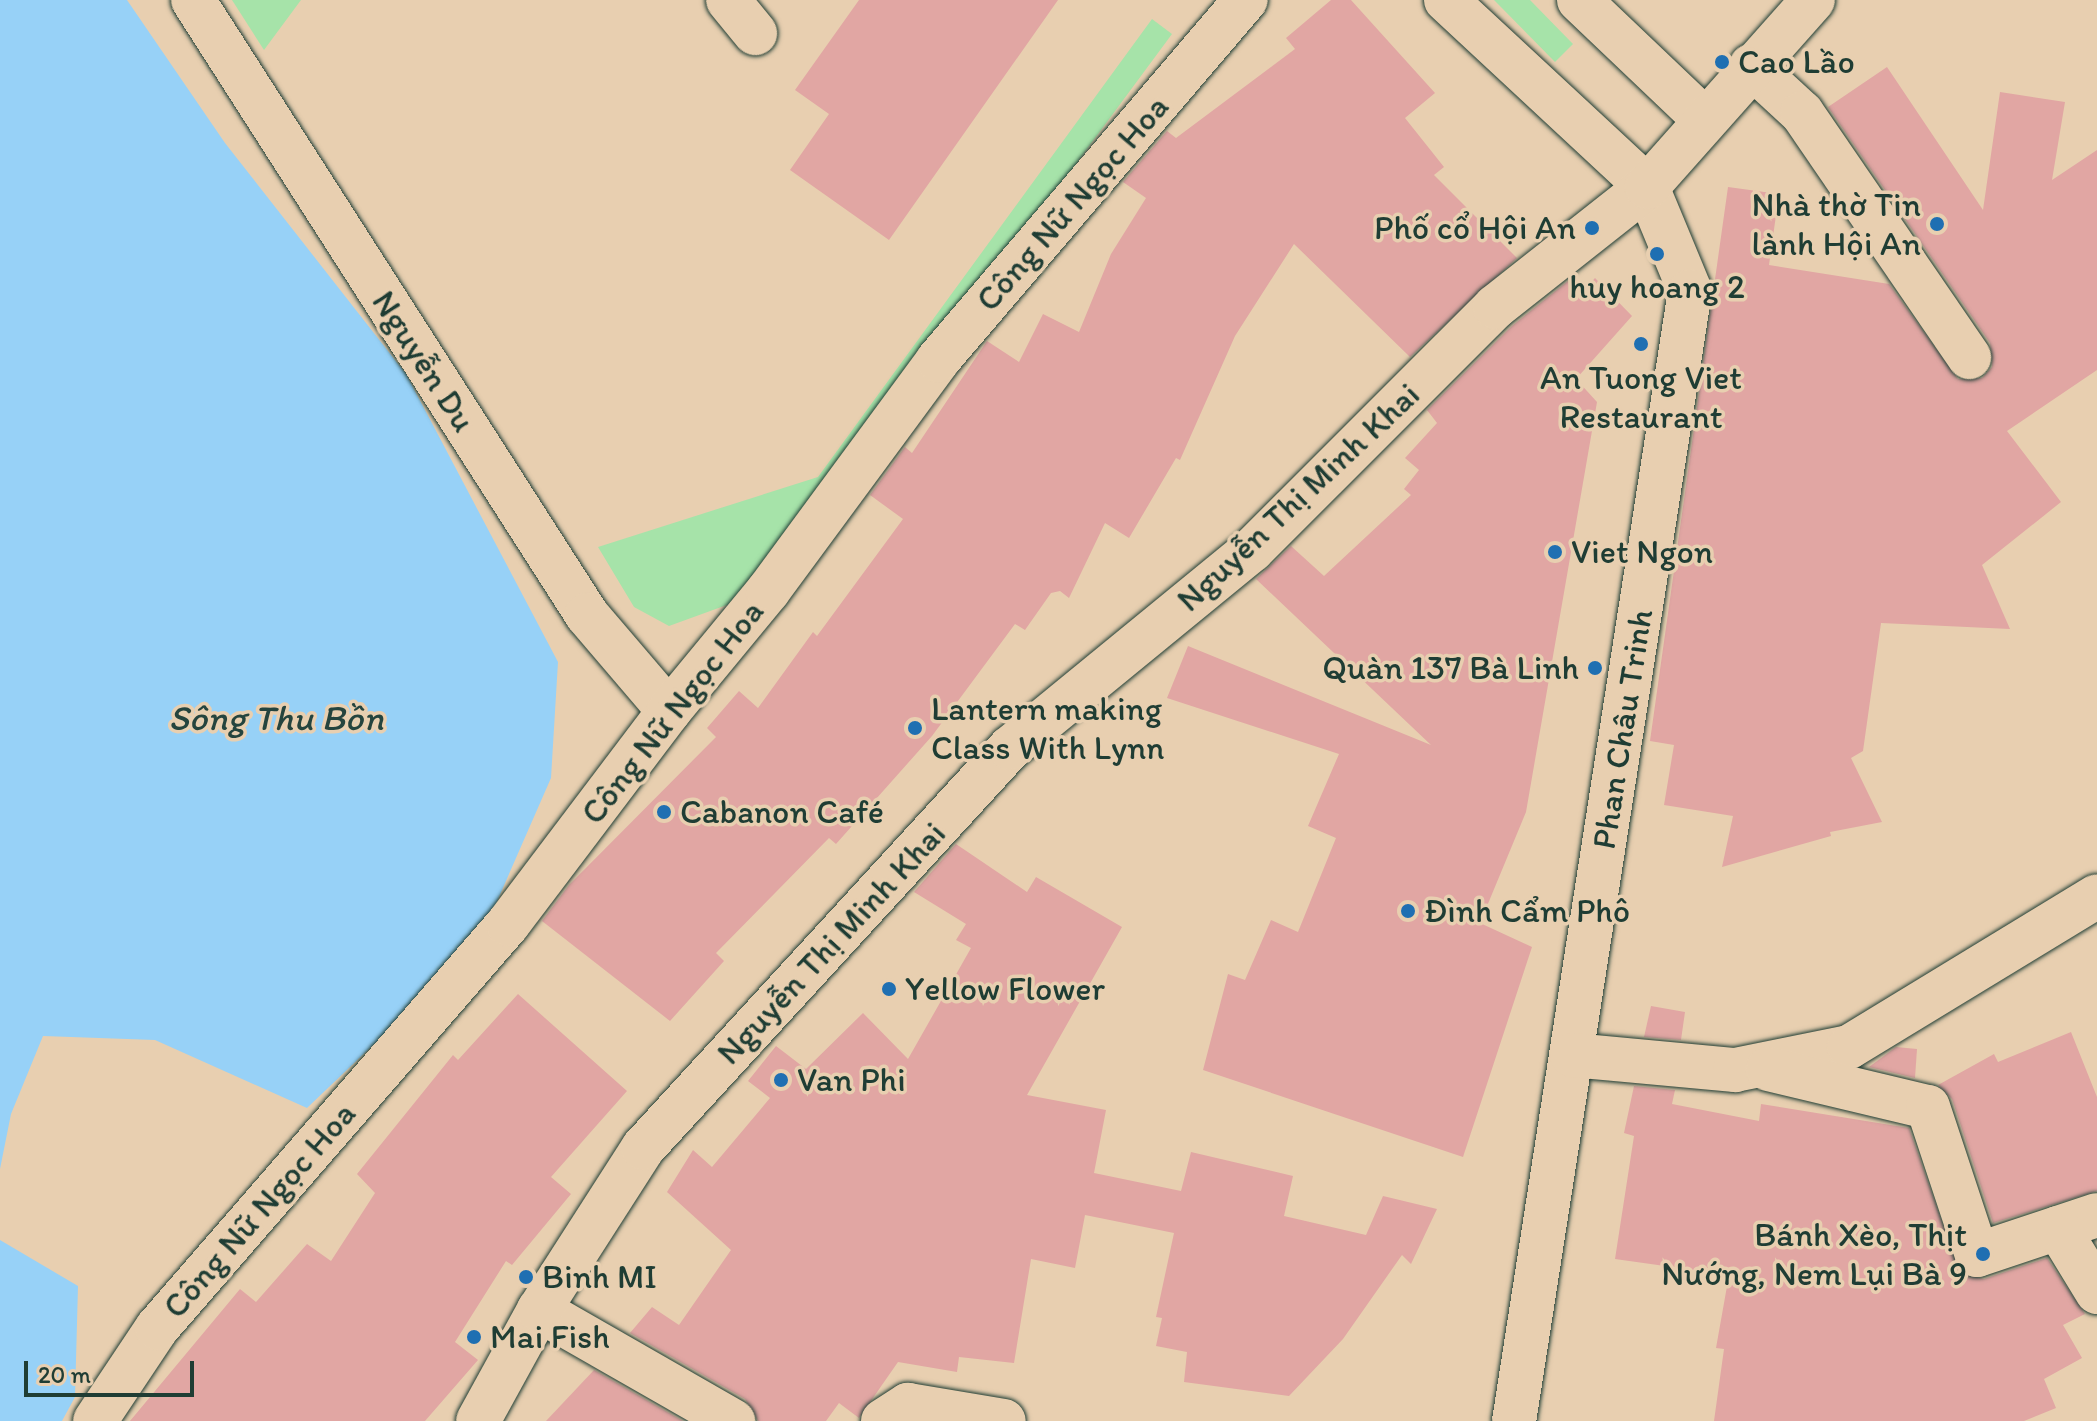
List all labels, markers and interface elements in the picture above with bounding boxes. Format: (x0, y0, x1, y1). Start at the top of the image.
place label: Cao Lầo (1738, 42, 1855, 82)
marker: Cao Lầo (1713, 53, 1731, 71)
street label: Công Nữ Ngọc Hoa (967, 87, 1177, 319)
place label: Nhà thờ Tin lành Hội An (1752, 184, 1921, 264)
place label: Phố cổ Hội An (1374, 208, 1576, 248)
marker: Nhà thờ Tin lành Hội An (1928, 215, 1946, 233)
marker: Phố cổ Hội An (1583, 219, 1601, 237)
marker: huy hoang 2 (1648, 245, 1666, 263)
place label: huy hoang 2 (1570, 267, 1744, 307)
street label: Nguyễn Du (363, 283, 485, 439)
marker: An Tuong Viet Restaurant (1632, 335, 1650, 353)
place label: An Tuong Viet Restaurant (1539, 357, 1743, 436)
street label: Nguyễn Thị Minh Khai (1168, 374, 1428, 620)
place label: Viet Ngon (1571, 532, 1712, 572)
marker: Viet Ngon (1546, 543, 1564, 561)
street label: Công Nữ Ngọc Hoa (572, 592, 772, 832)
street label: Phan Châu Trinh (1583, 607, 1661, 851)
place label: Quàn 137 Bà Linh (1322, 648, 1579, 688)
marker: Quàn 137 Bà Linh (1586, 659, 1604, 677)
place label: Lantern making Class With Lynn (931, 688, 1164, 768)
water label: Sông Thu Bồn (169, 696, 383, 740)
marker: Lantern making Class With Lynn (906, 719, 924, 737)
place label: Cabanon Café (680, 792, 884, 832)
marker: Cabanon Café (655, 803, 673, 821)
street label: Nguyễn Thị Minh Khai (708, 813, 954, 1073)
place label: Đình Cẩm Phô (1424, 891, 1631, 931)
marker: Đình Cẩm Phô (1399, 902, 1417, 920)
place label: Yellow Flower (905, 969, 1105, 1009)
marker: Yellow Flower (880, 980, 898, 998)
place label: Van Phi (797, 1060, 907, 1100)
marker: Van Phi (772, 1071, 790, 1089)
street label: Công Nữ Ngọc Hoa (154, 1094, 364, 1326)
place label: Bánh Xèo, Thịt Nướng, Nem Lụi Bà 9 (1662, 1214, 1967, 1294)
marker: Bánh Xèo, Thịt Nướng, Nem Lụi Bà 9 (1974, 1245, 1992, 1263)
place label: Binh MI (542, 1257, 656, 1297)
marker: Binh MI (517, 1268, 535, 1286)
place label: Mai Fish (490, 1317, 609, 1357)
marker: Mai Fish (465, 1328, 483, 1346)
scale bar (28, 1345, 198, 1395)
text: 20 m (38, 1360, 91, 1389)

